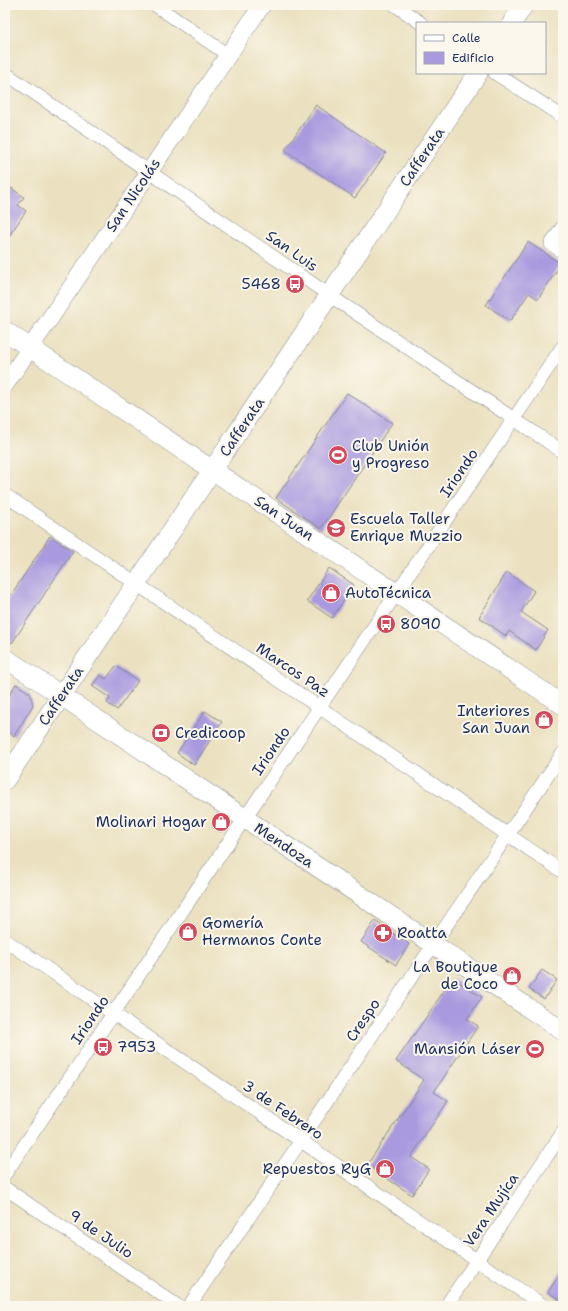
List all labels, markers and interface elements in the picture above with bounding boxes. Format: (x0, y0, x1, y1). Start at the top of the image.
legend (416, 22, 546, 74)
text: Calle (452, 30, 481, 46)
text: Edificio (452, 50, 494, 66)
street label: Cafferata (395, 123, 450, 191)
street label: San Nicolás (101, 154, 165, 236)
street label: San Luis (262, 226, 322, 276)
bus stop icon: 5468 (284, 273, 306, 295)
place label: 5468 (242, 274, 281, 294)
street label: Cafferata (215, 393, 270, 461)
place label: Club Unión y Progreso (352, 436, 429, 473)
sports icon: Club Unión y Progreso (327, 444, 349, 466)
street label: Iriondo (435, 445, 483, 501)
street label: San Juan (250, 491, 318, 545)
place label: Escuela Taller Enrique Muzzio (350, 509, 462, 546)
school or university icon: Escuela Taller Enrique Muzzio (325, 517, 347, 539)
shop icon: AutoTécnica (320, 582, 342, 604)
place label: AutoTécnica (345, 583, 432, 603)
bus stop icon: 8090 (375, 613, 397, 635)
place label: 8090 (400, 614, 441, 634)
street label: Marcos Paz (252, 638, 334, 702)
street label: Cafferata (34, 662, 89, 730)
place label: Interiores San Juan (457, 701, 530, 738)
shop icon: Interiores San Juan (533, 709, 555, 731)
bank icon: Credicoop (150, 722, 172, 744)
place label: Credicoop (175, 723, 246, 743)
street label: Iriondo (247, 723, 295, 779)
shop icon: Molinari Hogar (210, 811, 232, 833)
place label: Molinari Hogar (96, 812, 207, 832)
street label: Mendoza (250, 818, 318, 873)
place label: Gomería Hermanos Conte (202, 913, 322, 950)
shop icon: Gomería Hermanos Conte (177, 921, 199, 943)
pharmacy icon: Roatta (372, 922, 394, 944)
place label: Roatta (397, 923, 448, 943)
place label: La Boutique de Coco (413, 957, 498, 994)
shop icon: La Boutique de Coco (501, 965, 523, 987)
street label: Iriondo (66, 992, 114, 1048)
street label: Crespo (341, 995, 385, 1045)
bus stop icon: 7953 (92, 1036, 114, 1058)
place label: 7953 (117, 1037, 156, 1057)
sports icon: Mansión Láser (524, 1038, 546, 1060)
place label: Mansión Láser (414, 1039, 521, 1059)
street label: 3 de Febrero (239, 1076, 327, 1144)
shop icon: Repuestos RyG (374, 1158, 396, 1180)
place label: Repuestos RyG (263, 1159, 371, 1179)
street label: Vera Mujíca (459, 1169, 523, 1251)
street label: 9 de Julio (65, 1205, 137, 1263)

